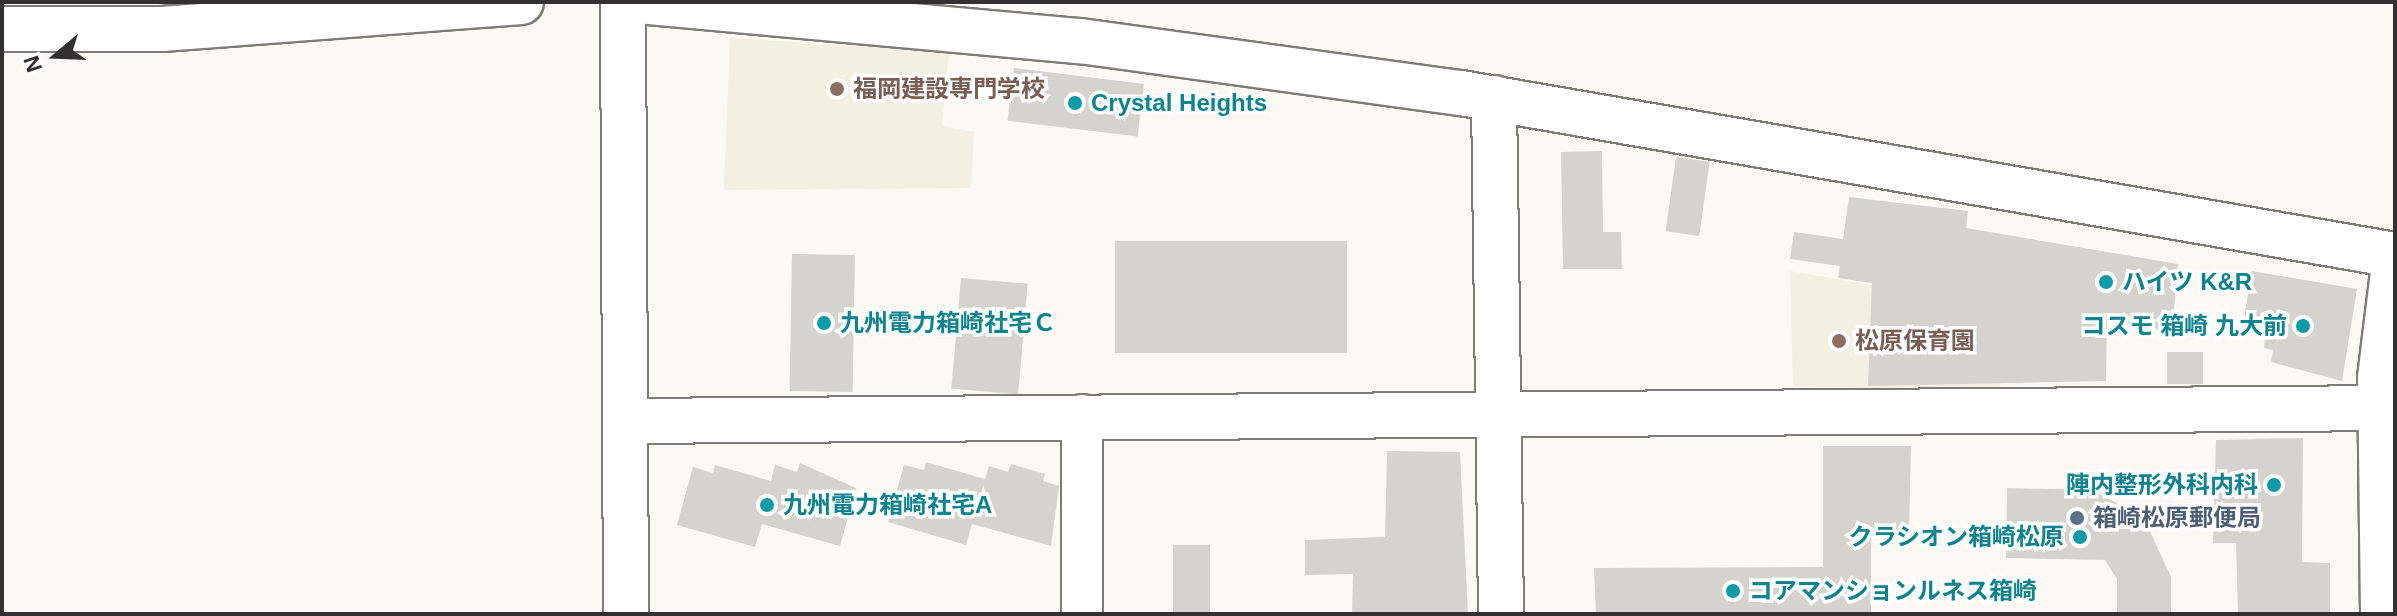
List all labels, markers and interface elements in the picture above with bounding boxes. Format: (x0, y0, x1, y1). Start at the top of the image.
north arrow (16, 16, 96, 96)
text: N (18, 52, 47, 76)
place label: 福岡建設専門学校 (853, 75, 1045, 103)
marker: 福岡建設専門学校 (828, 80, 846, 98)
place label: Crystal Heights (1091, 89, 1267, 117)
marker: Crystal Heights (1066, 94, 1084, 112)
place label: ハイツ K&R (2122, 268, 2253, 296)
marker: ハイツ K&R (2097, 273, 2115, 291)
place label: 九州電力箱崎社宅Ｃ (840, 309, 1056, 337)
place label: コスモ 箱崎 九大前 (2082, 312, 2287, 340)
marker: 九州電力箱崎社宅Ｃ (815, 314, 833, 332)
marker: コスモ 箱崎 九大前 (2294, 317, 2312, 335)
place label: 松原保育園 (1855, 327, 1975, 355)
marker: 松原保育園 (1830, 332, 1848, 350)
place label: 陣内整形外科内科 (2066, 471, 2258, 499)
marker: 陣内整形外科内科 (2265, 476, 2283, 494)
place label: 九州電力箱崎社宅A (783, 491, 992, 519)
marker: 九州電力箱崎社宅A (758, 496, 776, 514)
place label: 箱崎松原郵便局 (2093, 504, 2261, 532)
marker: 箱崎松原郵便局 (2068, 509, 2086, 527)
place label: クラシオン箱崎松原 (1848, 523, 2064, 551)
marker: クラシオン箱崎松原 (2071, 528, 2089, 546)
place label: コアマンションルネス箱崎 (1749, 577, 2037, 605)
marker: コアマンションルネス箱崎 (1724, 582, 1742, 600)

